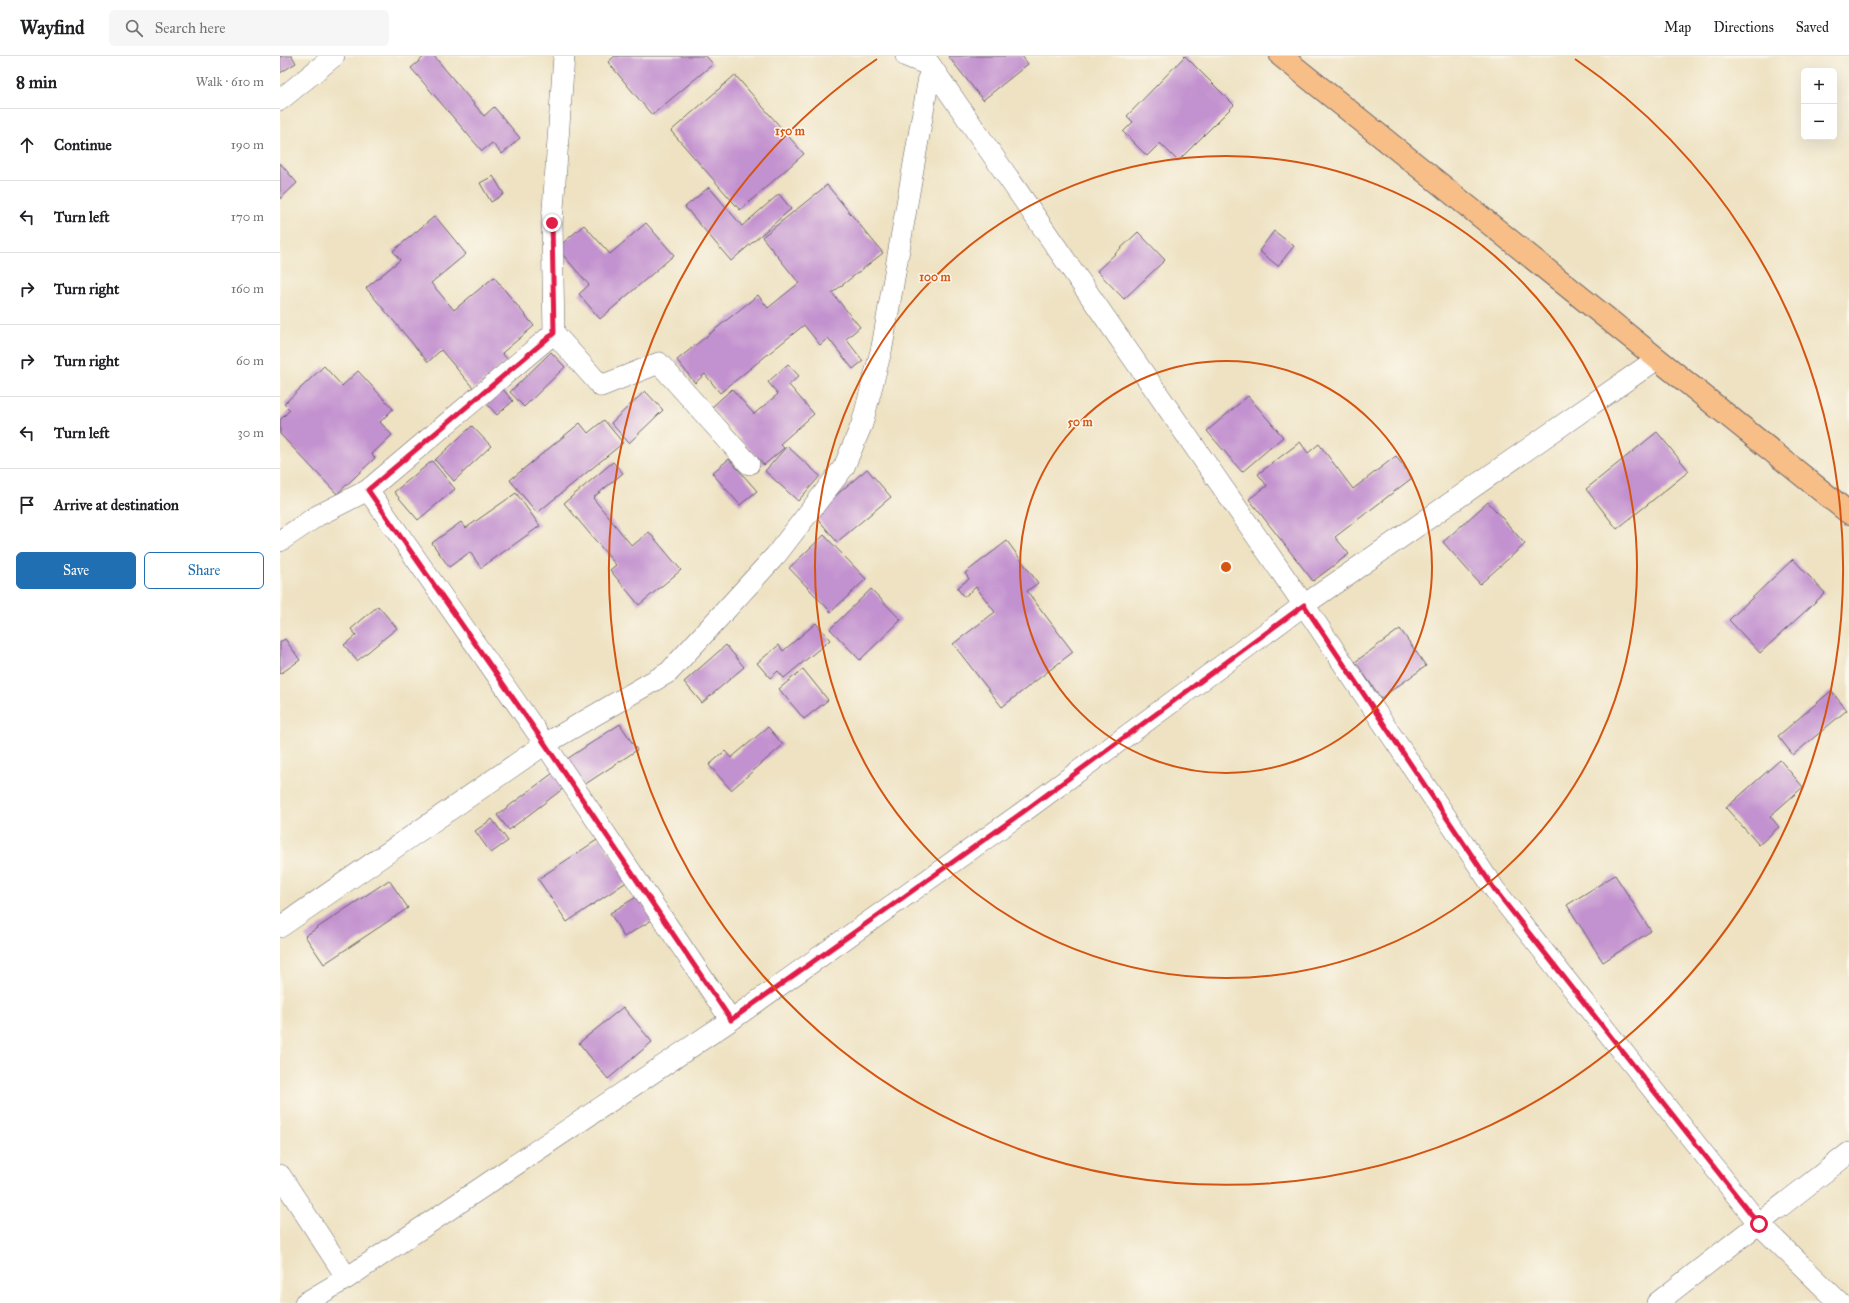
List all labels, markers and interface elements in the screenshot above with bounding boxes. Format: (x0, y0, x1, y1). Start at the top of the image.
search box (109, 10, 389, 46)
text: Wayfind (20, 16, 85, 39)
icon: search (123, 17, 145, 39)
text: Search here (155, 19, 226, 37)
text: Map (1664, 19, 1691, 36)
text: Directions (1713, 19, 1774, 36)
text: Saved (1796, 19, 1829, 36)
map controls (1801, 68, 1837, 140)
button: + (1801, 68, 1837, 104)
text: 8 min (16, 72, 57, 93)
text: Walk · 610 m (196, 74, 264, 90)
button: − (1801, 104, 1837, 140)
text: 150 m (775, 124, 806, 138)
icon: ahead (16, 134, 38, 156)
text: Continue (54, 136, 112, 154)
text: 190 m (231, 137, 264, 153)
icon: left (16, 206, 38, 228)
text: Turn left (54, 208, 110, 226)
text: 170 m (231, 209, 264, 225)
route end (543, 214, 561, 232)
text: 100 m (919, 270, 952, 284)
icon: right (16, 278, 38, 300)
text: Turn right (54, 280, 119, 298)
text: 160 m (231, 281, 264, 297)
icon: right (16, 350, 38, 372)
text: Turn right (54, 352, 119, 370)
text: 60 m (236, 353, 264, 369)
text: 50 m (1067, 415, 1094, 429)
icon: left (16, 422, 38, 444)
text: Turn left (54, 424, 110, 442)
text: 30 m (238, 425, 264, 441)
icon: arrive (16, 494, 38, 516)
text: Arrive at destination (54, 496, 179, 514)
button: Save (16, 552, 136, 589)
button: Share (144, 552, 264, 589)
centre of rings (1219, 560, 1233, 574)
route start (1750, 1215, 1768, 1233)

